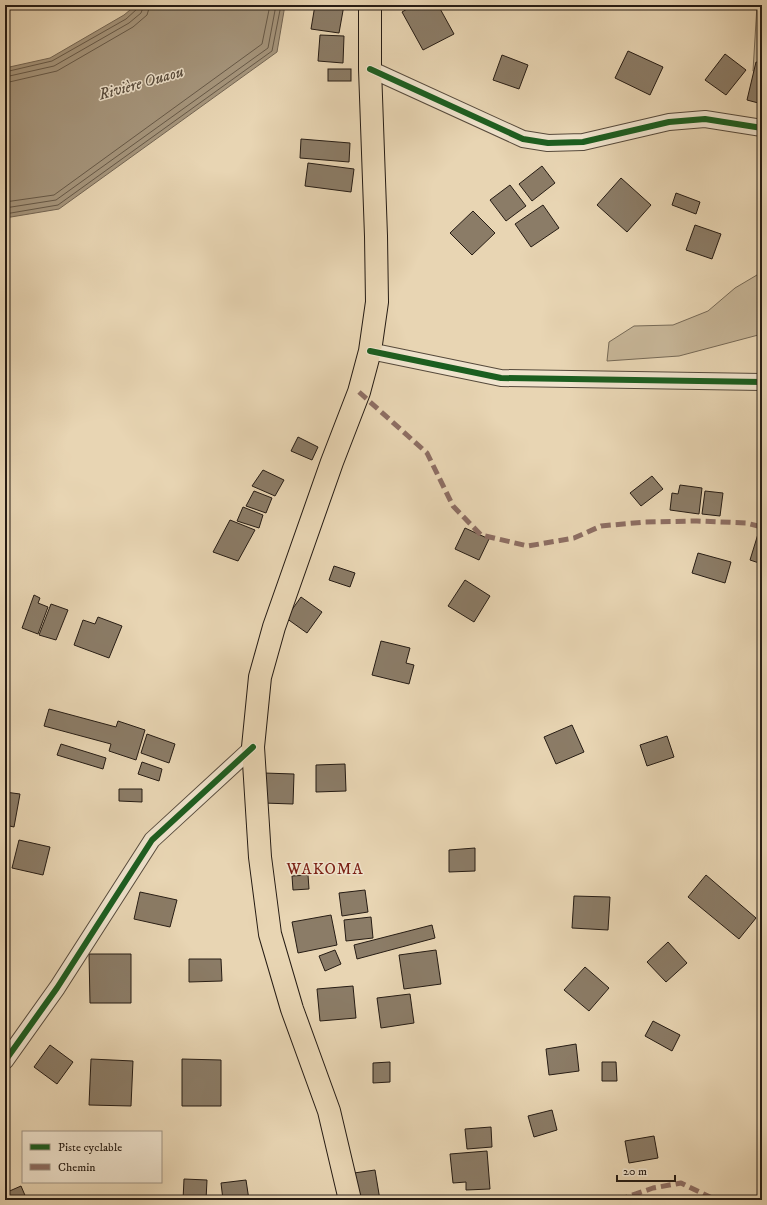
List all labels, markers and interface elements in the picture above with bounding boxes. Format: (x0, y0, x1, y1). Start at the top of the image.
water label: Rivière Ouaou (96, 61, 186, 105)
district label: WAKOMA (285, 859, 364, 879)
legend (22, 1131, 162, 1183)
text: Piste cyclable (58, 1140, 122, 1155)
scale bar (617, 1157, 675, 1183)
text: Chemin (58, 1160, 96, 1175)
text: 20 m (623, 1164, 647, 1179)

